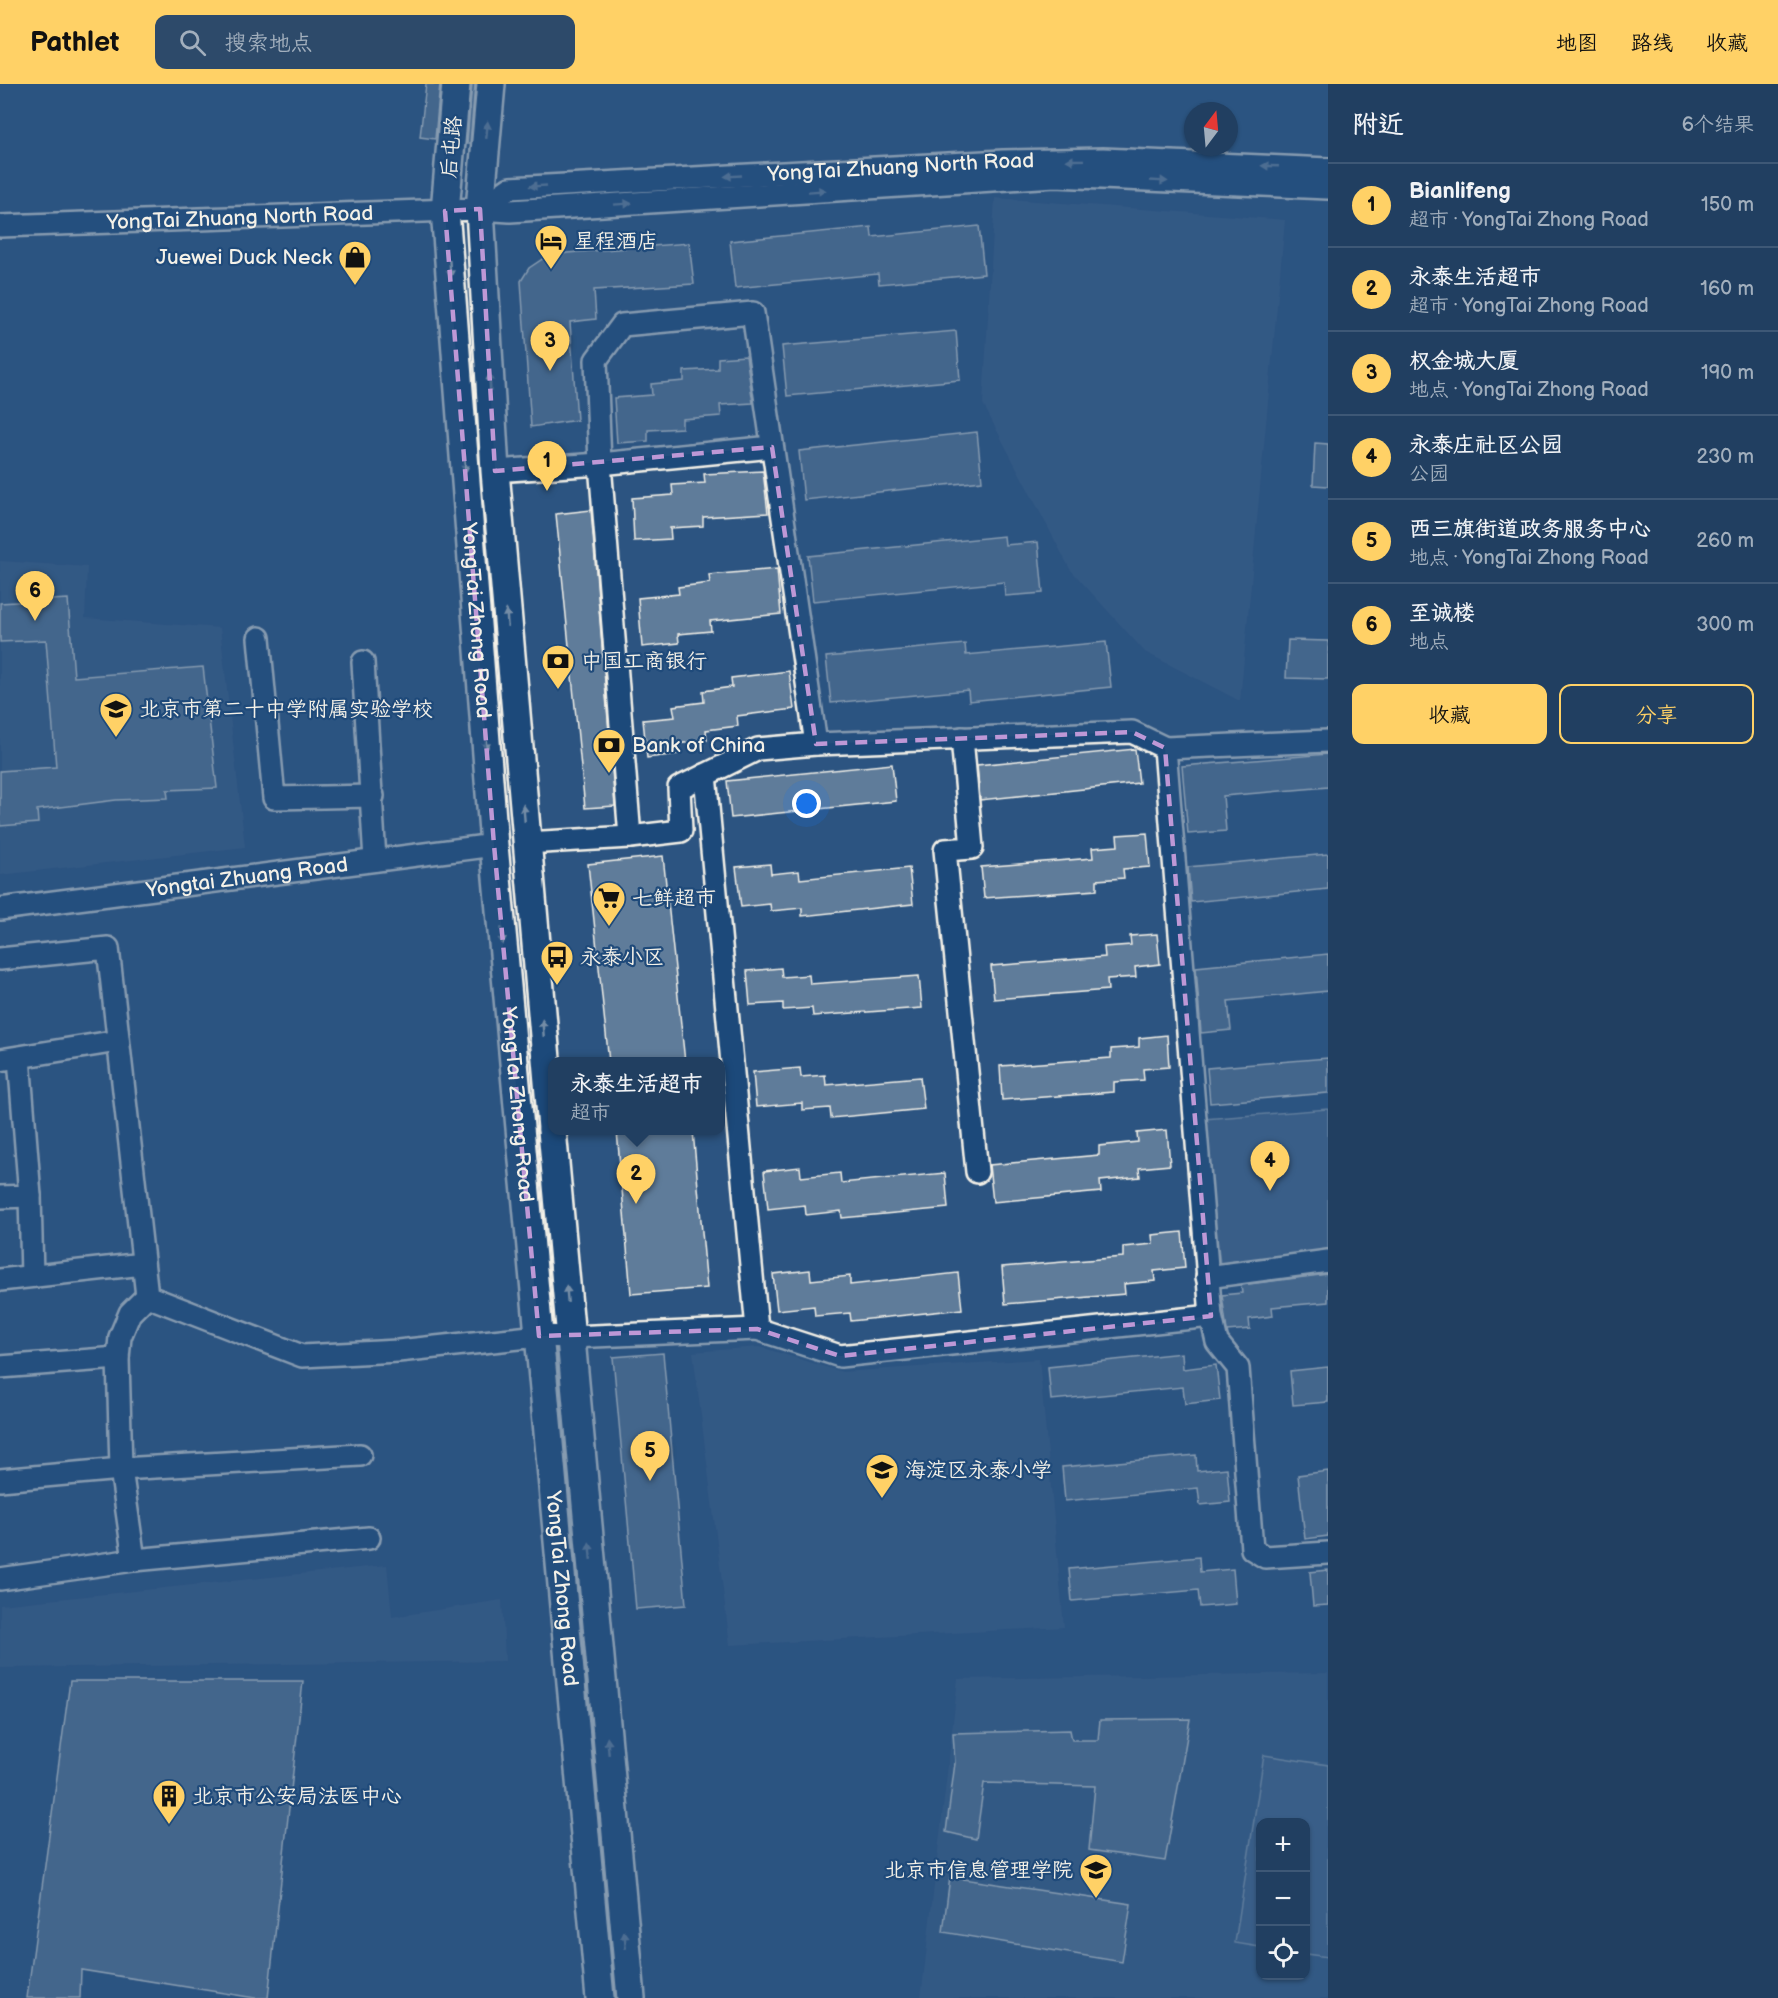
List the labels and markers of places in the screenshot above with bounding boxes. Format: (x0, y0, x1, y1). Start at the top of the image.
hotel icon: 星程酒店 (533, 223, 569, 270)
place label: 星程酒店 (574, 229, 658, 254)
shop icon: Juewei Duck Neck (337, 239, 373, 286)
place label: Juewei Duck Neck (156, 245, 333, 270)
pin: 3 (530, 322, 570, 371)
pin: 1 (528, 442, 566, 491)
pin: 6 (15, 572, 54, 621)
bank icon: 中国工商银行 (540, 643, 576, 690)
place label: 中国工商银行 (581, 649, 707, 674)
school or university icon: 北京市第二十中学附属实验学校 (98, 691, 134, 738)
place label: 北京市第二十中学附属实验学校 (139, 697, 433, 722)
bank icon: Bank of China (591, 727, 627, 774)
place label: Bank of China (632, 733, 765, 758)
supermarket icon: 七鲜超市 (591, 880, 627, 927)
place label: 七鲜超市 (632, 886, 716, 911)
bus stop icon: 永泰小区 (539, 939, 575, 986)
place label: 永泰小区 (580, 945, 664, 970)
pin: 4 (1250, 1142, 1290, 1191)
pin: 2 (616, 1154, 656, 1204)
pin: 5 (630, 1432, 670, 1481)
school or university icon: 海淀区永泰小学 (864, 1452, 900, 1499)
place label: 海淀区永泰小学 (905, 1458, 1052, 1483)
building icon: 北京市公安局法医中心 (151, 1778, 187, 1825)
place label: 北京市公安局法医中心 (192, 1784, 402, 1809)
school or university icon: 北京市信息管理学院 (1078, 1852, 1114, 1899)
place label: 北京市信息管理学院 (884, 1858, 1073, 1883)

